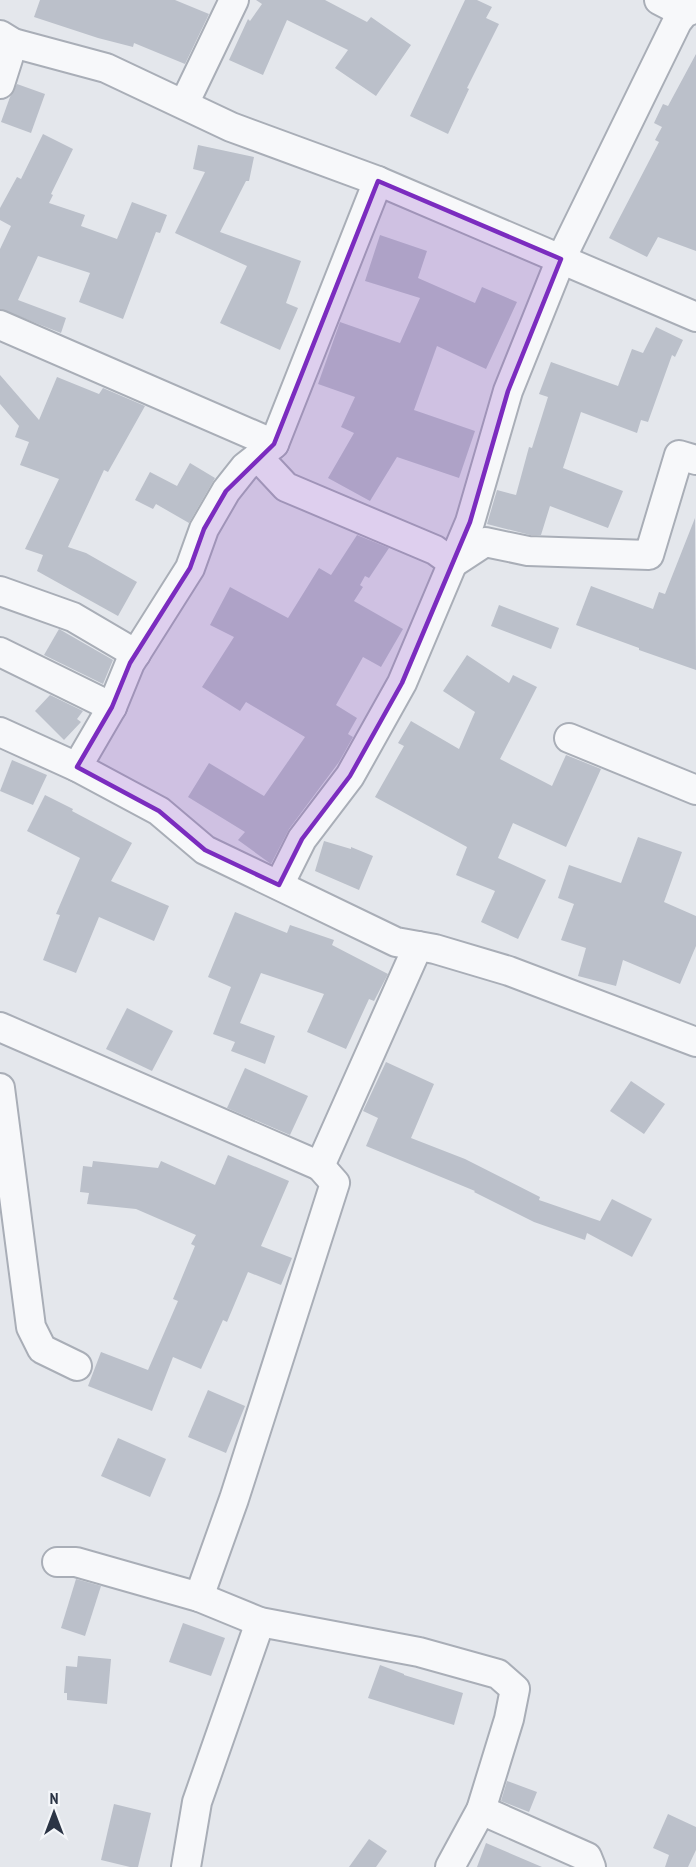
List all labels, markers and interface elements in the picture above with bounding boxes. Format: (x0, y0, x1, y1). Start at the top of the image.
north arrow (24, 1783, 84, 1843)
text: N (50, 1788, 58, 1808)

